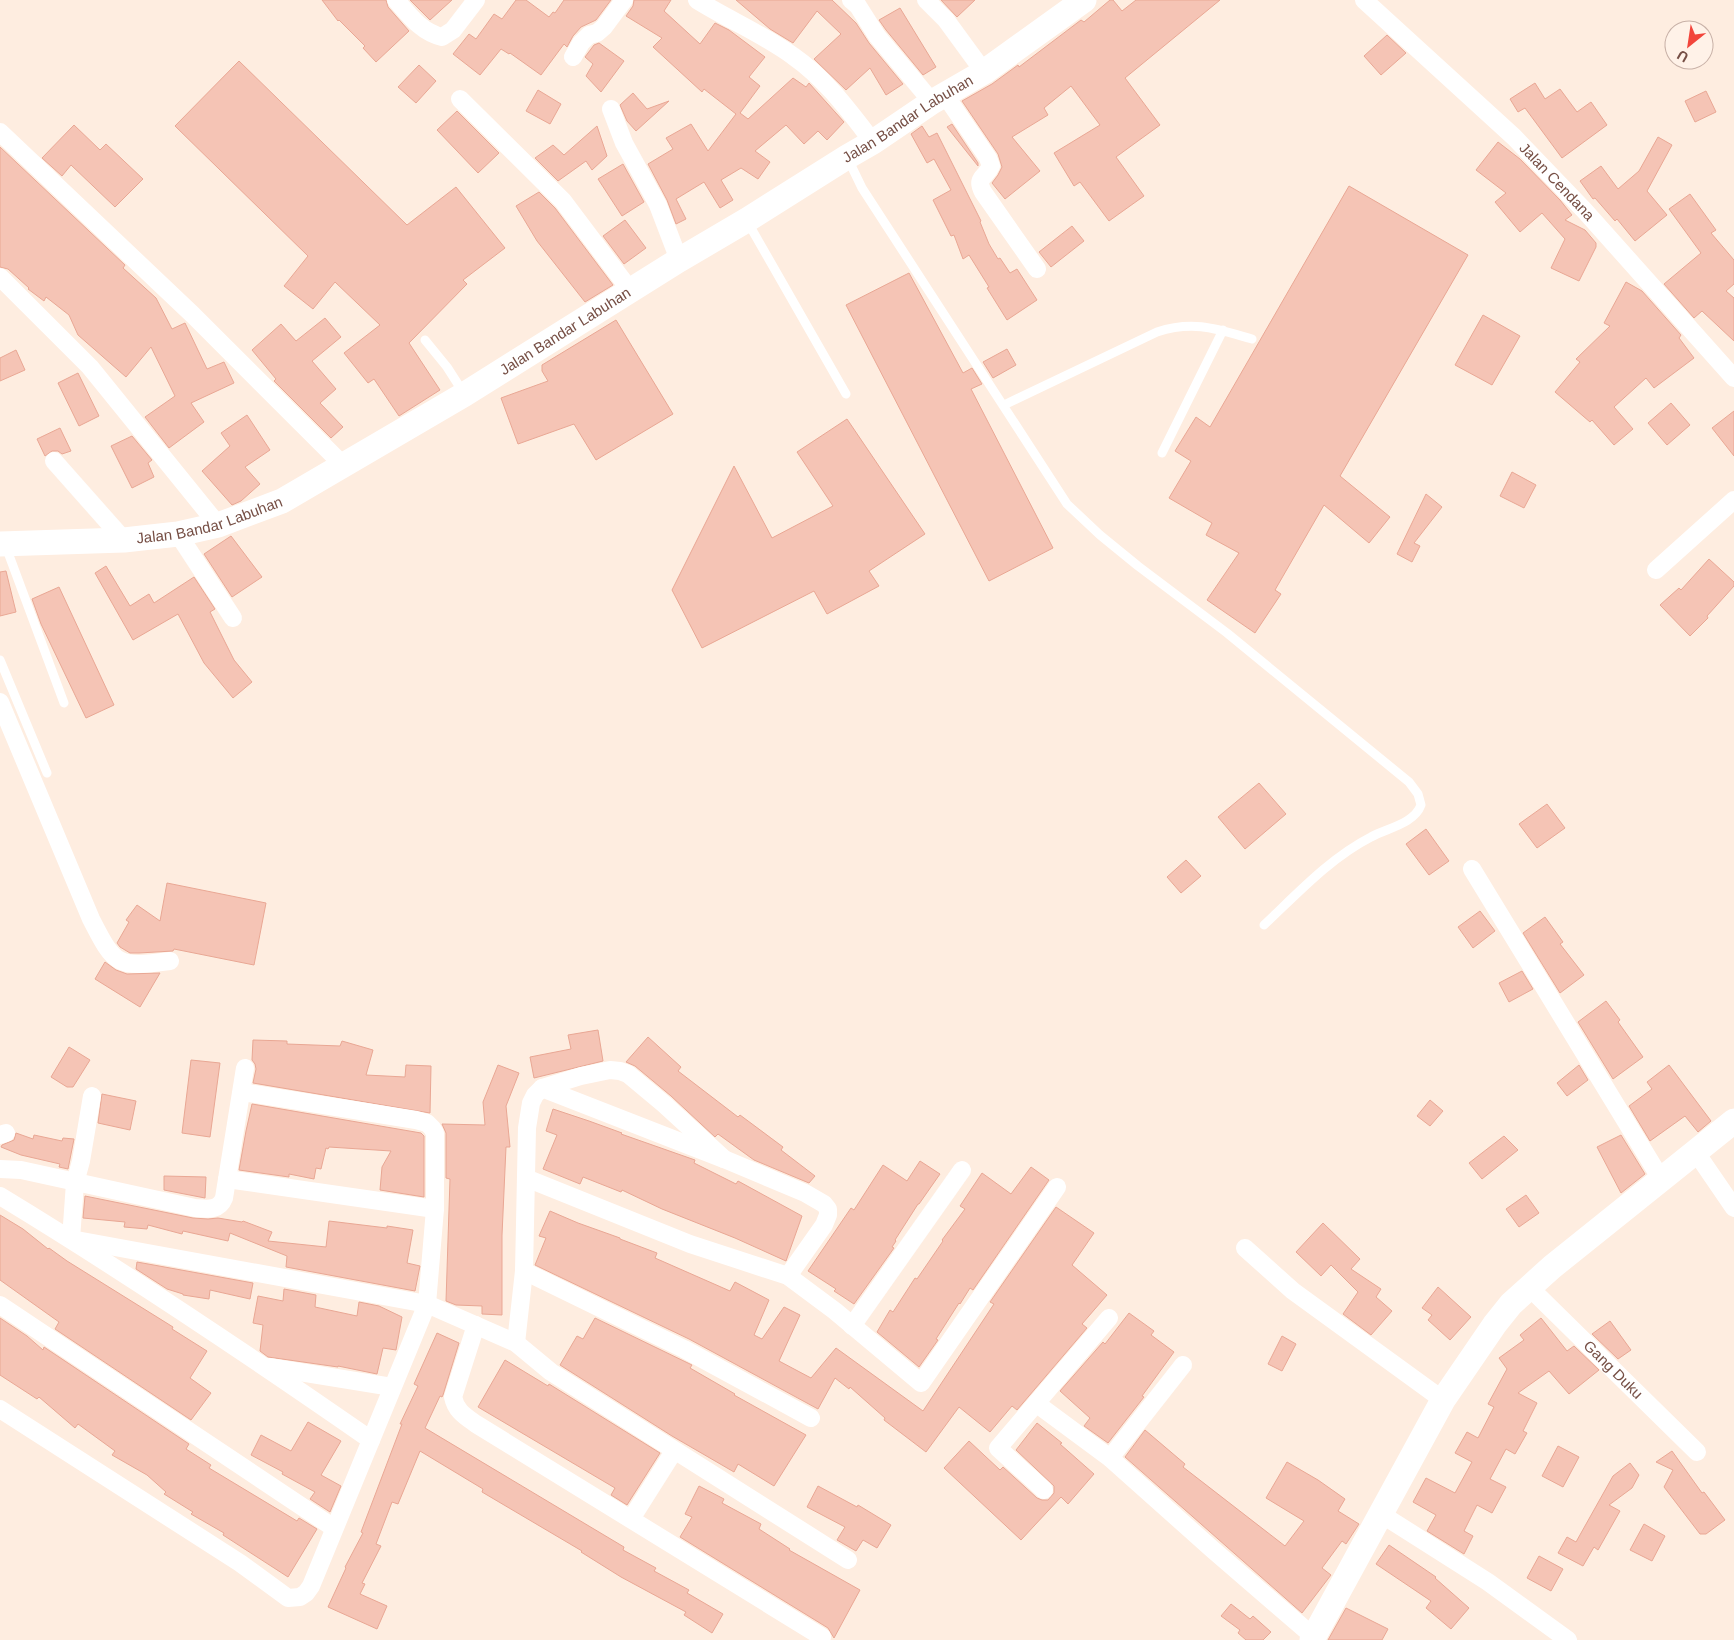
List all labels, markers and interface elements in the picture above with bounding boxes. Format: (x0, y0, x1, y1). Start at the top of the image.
north arrow (1664, 20, 1714, 70)
text: U (1674, 47, 1691, 66)
street label: Jalan Bandar Labuhan (839, 71, 976, 166)
street label: Jalan Cendana (1516, 139, 1599, 224)
street label: Jalan Bandar Labuhan (496, 284, 633, 378)
street label: Jalan Bandar Labuhan (135, 493, 285, 547)
street label: Gang Duku (1581, 1337, 1647, 1402)

